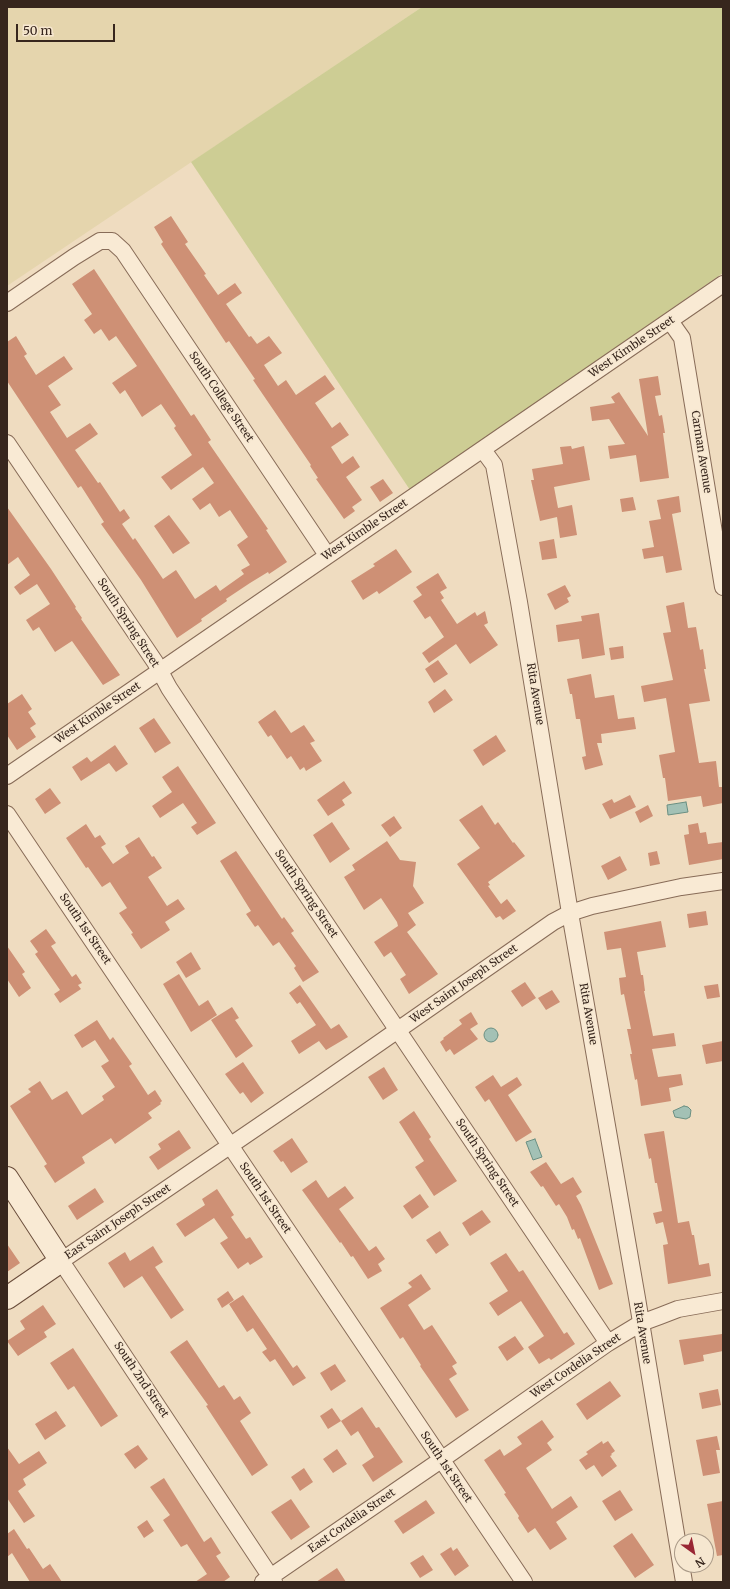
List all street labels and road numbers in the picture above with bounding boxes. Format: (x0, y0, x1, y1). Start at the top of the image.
street label: West Kimble Street (587, 313, 677, 381)
street label: South College Street (186, 349, 256, 445)
street label: Carman Avenue (688, 410, 714, 494)
street label: West Kimble Street (320, 496, 410, 564)
street label: South Spring Street (94, 576, 162, 670)
street label: Rita Avenue (524, 662, 546, 726)
street label: West Kimble Street (53, 679, 143, 747)
street label: South Spring Street (272, 847, 340, 941)
street label: South 1st Street (56, 891, 114, 967)
street label: West Saint Joseph Street (408, 942, 520, 1026)
street label: Rita Avenue (576, 982, 600, 1046)
street label: South Spring Street (453, 1116, 521, 1210)
street label: South 1st Street (236, 1160, 294, 1236)
street label: East Saint Joseph Street (62, 1182, 174, 1262)
street label: Rita Avenue (631, 1301, 653, 1365)
street label: West Cordelia Street (528, 1331, 624, 1401)
street label: South 2nd Street (111, 1340, 171, 1420)
street label: South 1st Street (417, 1429, 475, 1505)
street label: East Cordelia Street (306, 1486, 398, 1556)

